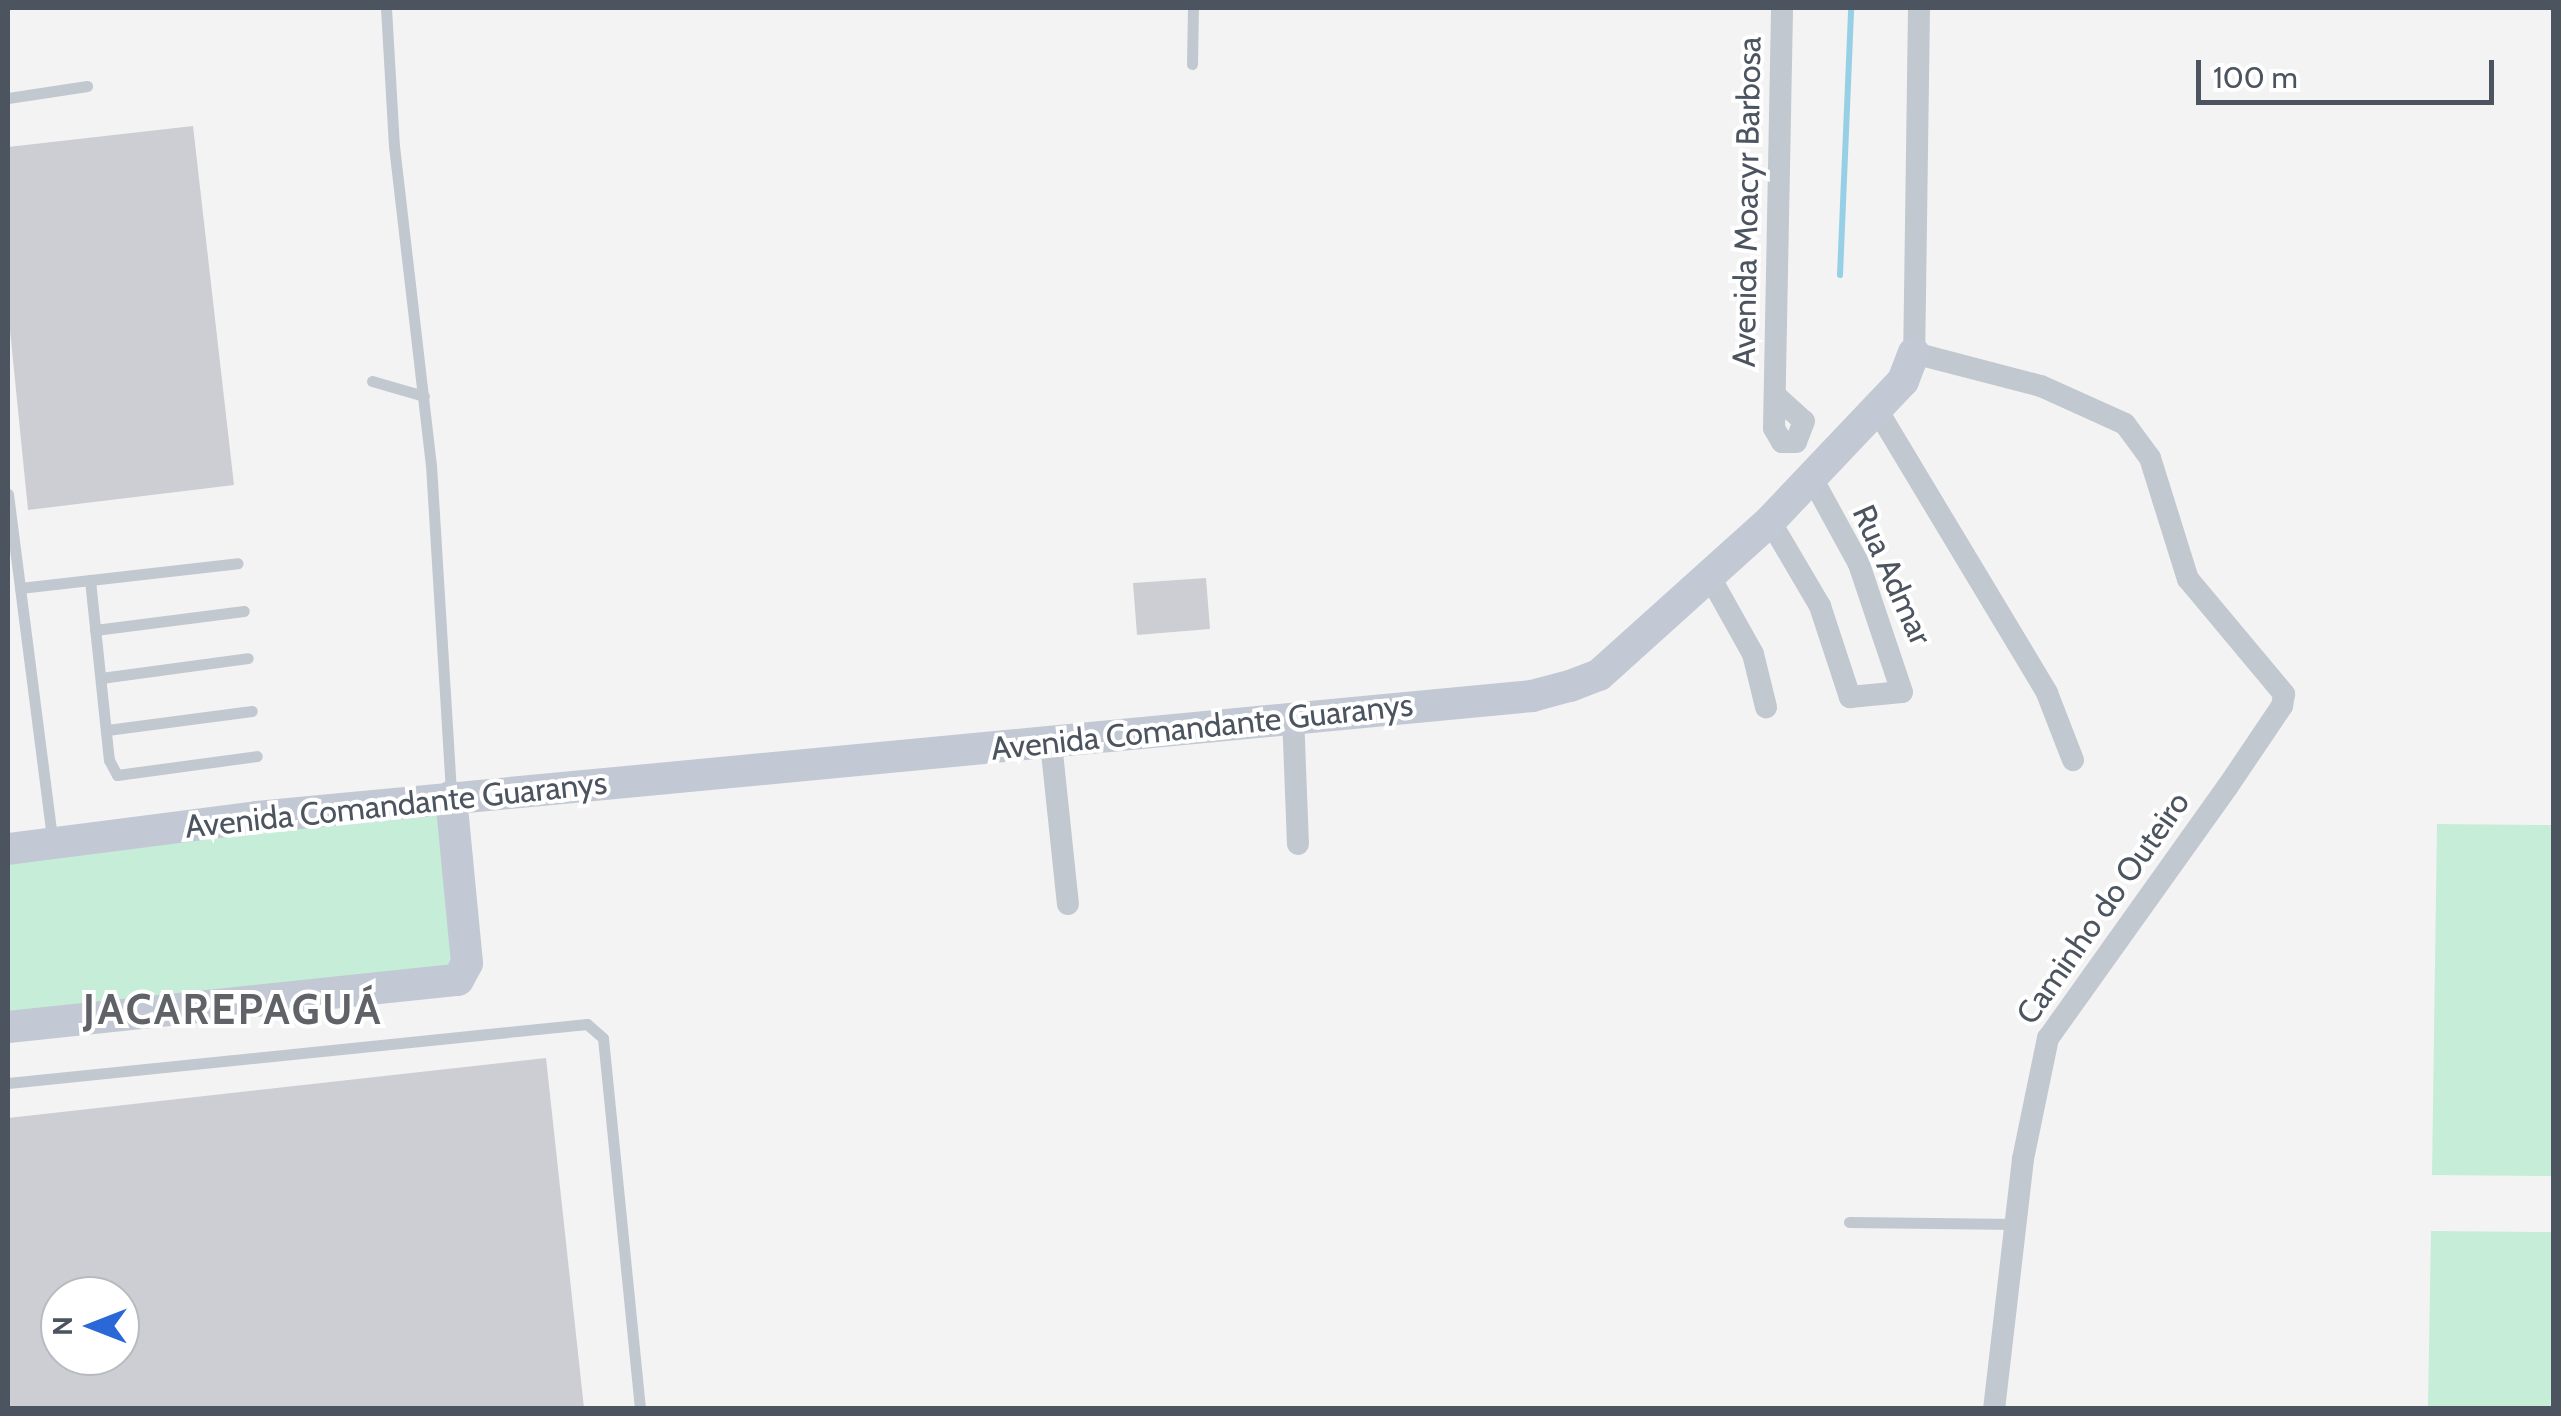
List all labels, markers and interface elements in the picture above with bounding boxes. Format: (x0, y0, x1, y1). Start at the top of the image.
street label: Avenida Moacyr Barbosa (1725, 36, 1769, 368)
scale bar (2201, 40, 2498, 102)
text: 100 m (2213, 59, 2298, 96)
street label: Rua Admar (1844, 499, 1940, 651)
street label: Avenida Comandante Guaranys (989, 686, 1415, 768)
street label: Avenida Comandante Guaranys (183, 764, 609, 846)
street label: Caminho do Outeiro (2008, 784, 2198, 1032)
district label: JACAREPAGUÁ (83, 984, 383, 1034)
north arrow (40, 1276, 140, 1376)
text: N (45, 1316, 79, 1336)

